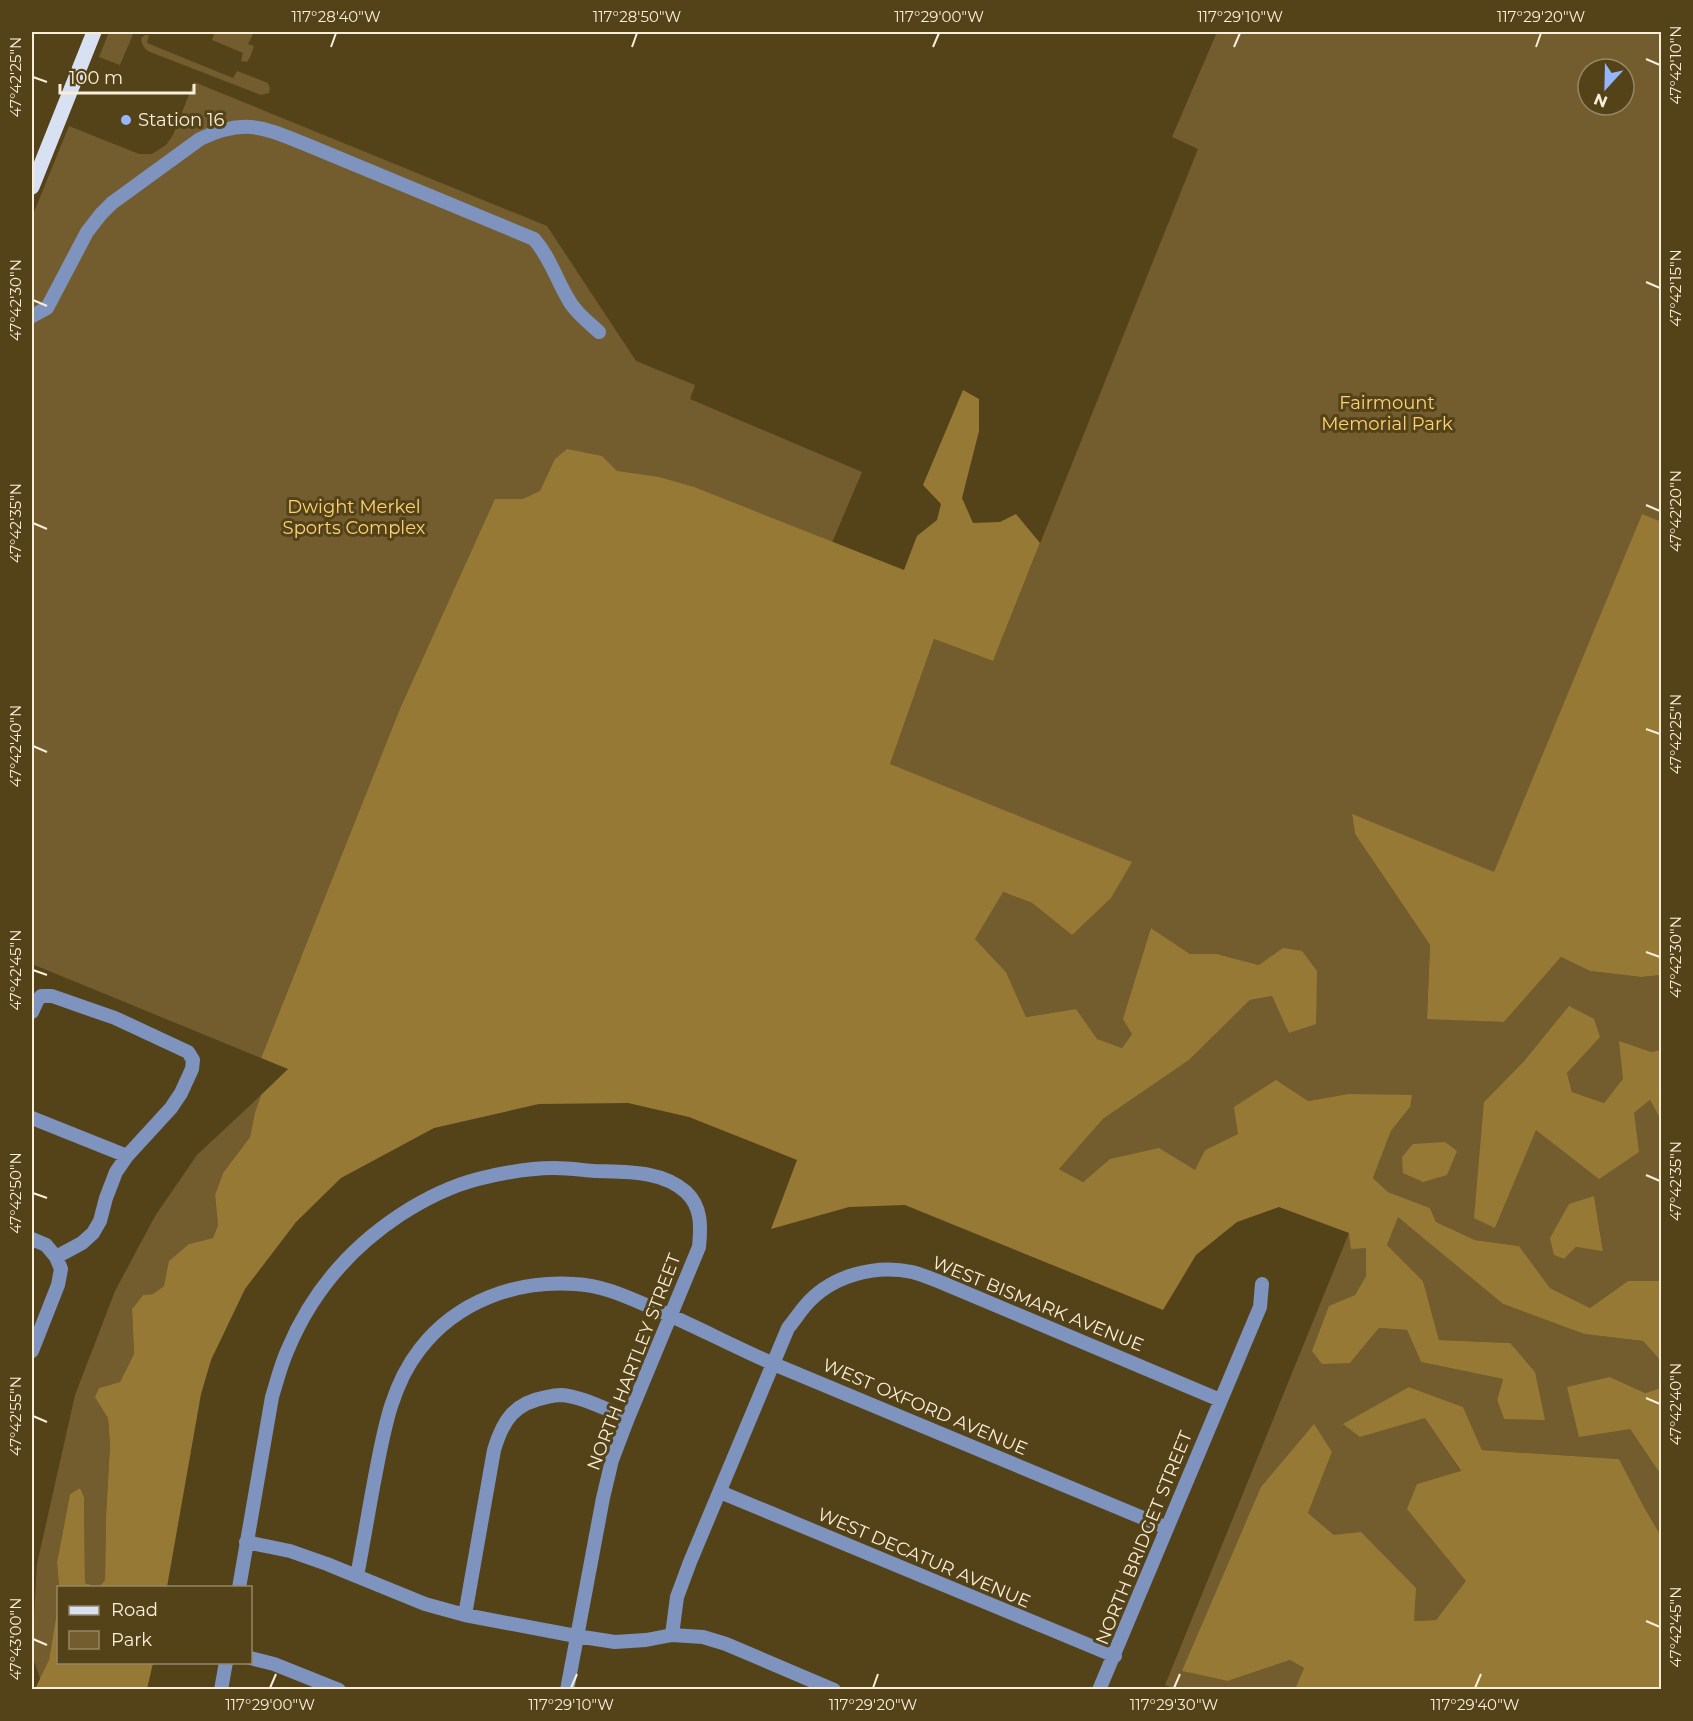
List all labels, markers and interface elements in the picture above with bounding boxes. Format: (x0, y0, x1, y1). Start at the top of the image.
text: 117°28'40"W (291, 7, 381, 26)
text: 117°28'50"W (593, 7, 682, 26)
text: 117°29'00"W (894, 7, 984, 26)
text: 117°29'10"W (1197, 7, 1283, 26)
text: 117°29'20"W (1497, 7, 1586, 26)
text: 47°42'10"N (1666, 25, 1685, 105)
text: 47°42'25"N (6, 37, 25, 117)
scale bar (60, 57, 194, 95)
north arrow (1576, 57, 1636, 117)
text: 100 m (69, 67, 123, 89)
text: N (1591, 89, 1610, 112)
place label: Station 16 (138, 109, 224, 131)
marker: Station 16 (119, 113, 133, 127)
text: 47°42'15"N (1666, 249, 1685, 327)
text: 47°42'30"N (6, 259, 25, 341)
park label: Fairmount Memorial Park (1321, 392, 1453, 435)
text: 47°42'20"N (1666, 470, 1685, 552)
text: 47°42'35"N (6, 483, 25, 563)
park label: Dwight Merkel Sports Complex (283, 496, 426, 539)
text: 47°42'25"N (1666, 694, 1685, 774)
text: 47°42'40"N (6, 705, 25, 787)
text: 47°42'30"N (1666, 916, 1685, 998)
text: 47°42'45"N (6, 930, 25, 1010)
text: 47°42'35"N (1666, 1141, 1685, 1221)
text: 47°42'50"N (6, 1152, 25, 1234)
street label: NORTH HARTLEY STREET (582, 1250, 686, 1473)
street label: WEST BISMARK AVENUE (929, 1251, 1147, 1357)
street label: WEST OXFORD AVENUE (819, 1354, 1031, 1460)
text: 47°42'40"N (1666, 1363, 1685, 1445)
text: 47°42'55"N (6, 1376, 25, 1456)
street label: NORTH BRIDGET STREET (1091, 1427, 1197, 1648)
street label: WEST DECATUR AVENUE (814, 1503, 1034, 1613)
legend (57, 1586, 252, 1664)
text: 47°42'45"N (1666, 1587, 1685, 1667)
text: 47°43'00"N (6, 1598, 25, 1680)
text: Road (111, 1599, 158, 1621)
text: Park (111, 1629, 152, 1651)
text: 117°29'00"W (225, 1695, 315, 1714)
text: 117°29'10"W (528, 1695, 614, 1714)
text: 117°29'20"W (829, 1695, 918, 1714)
text: 117°29'30"W (1130, 1695, 1218, 1714)
text: 117°29'40"W (1431, 1695, 1520, 1714)

